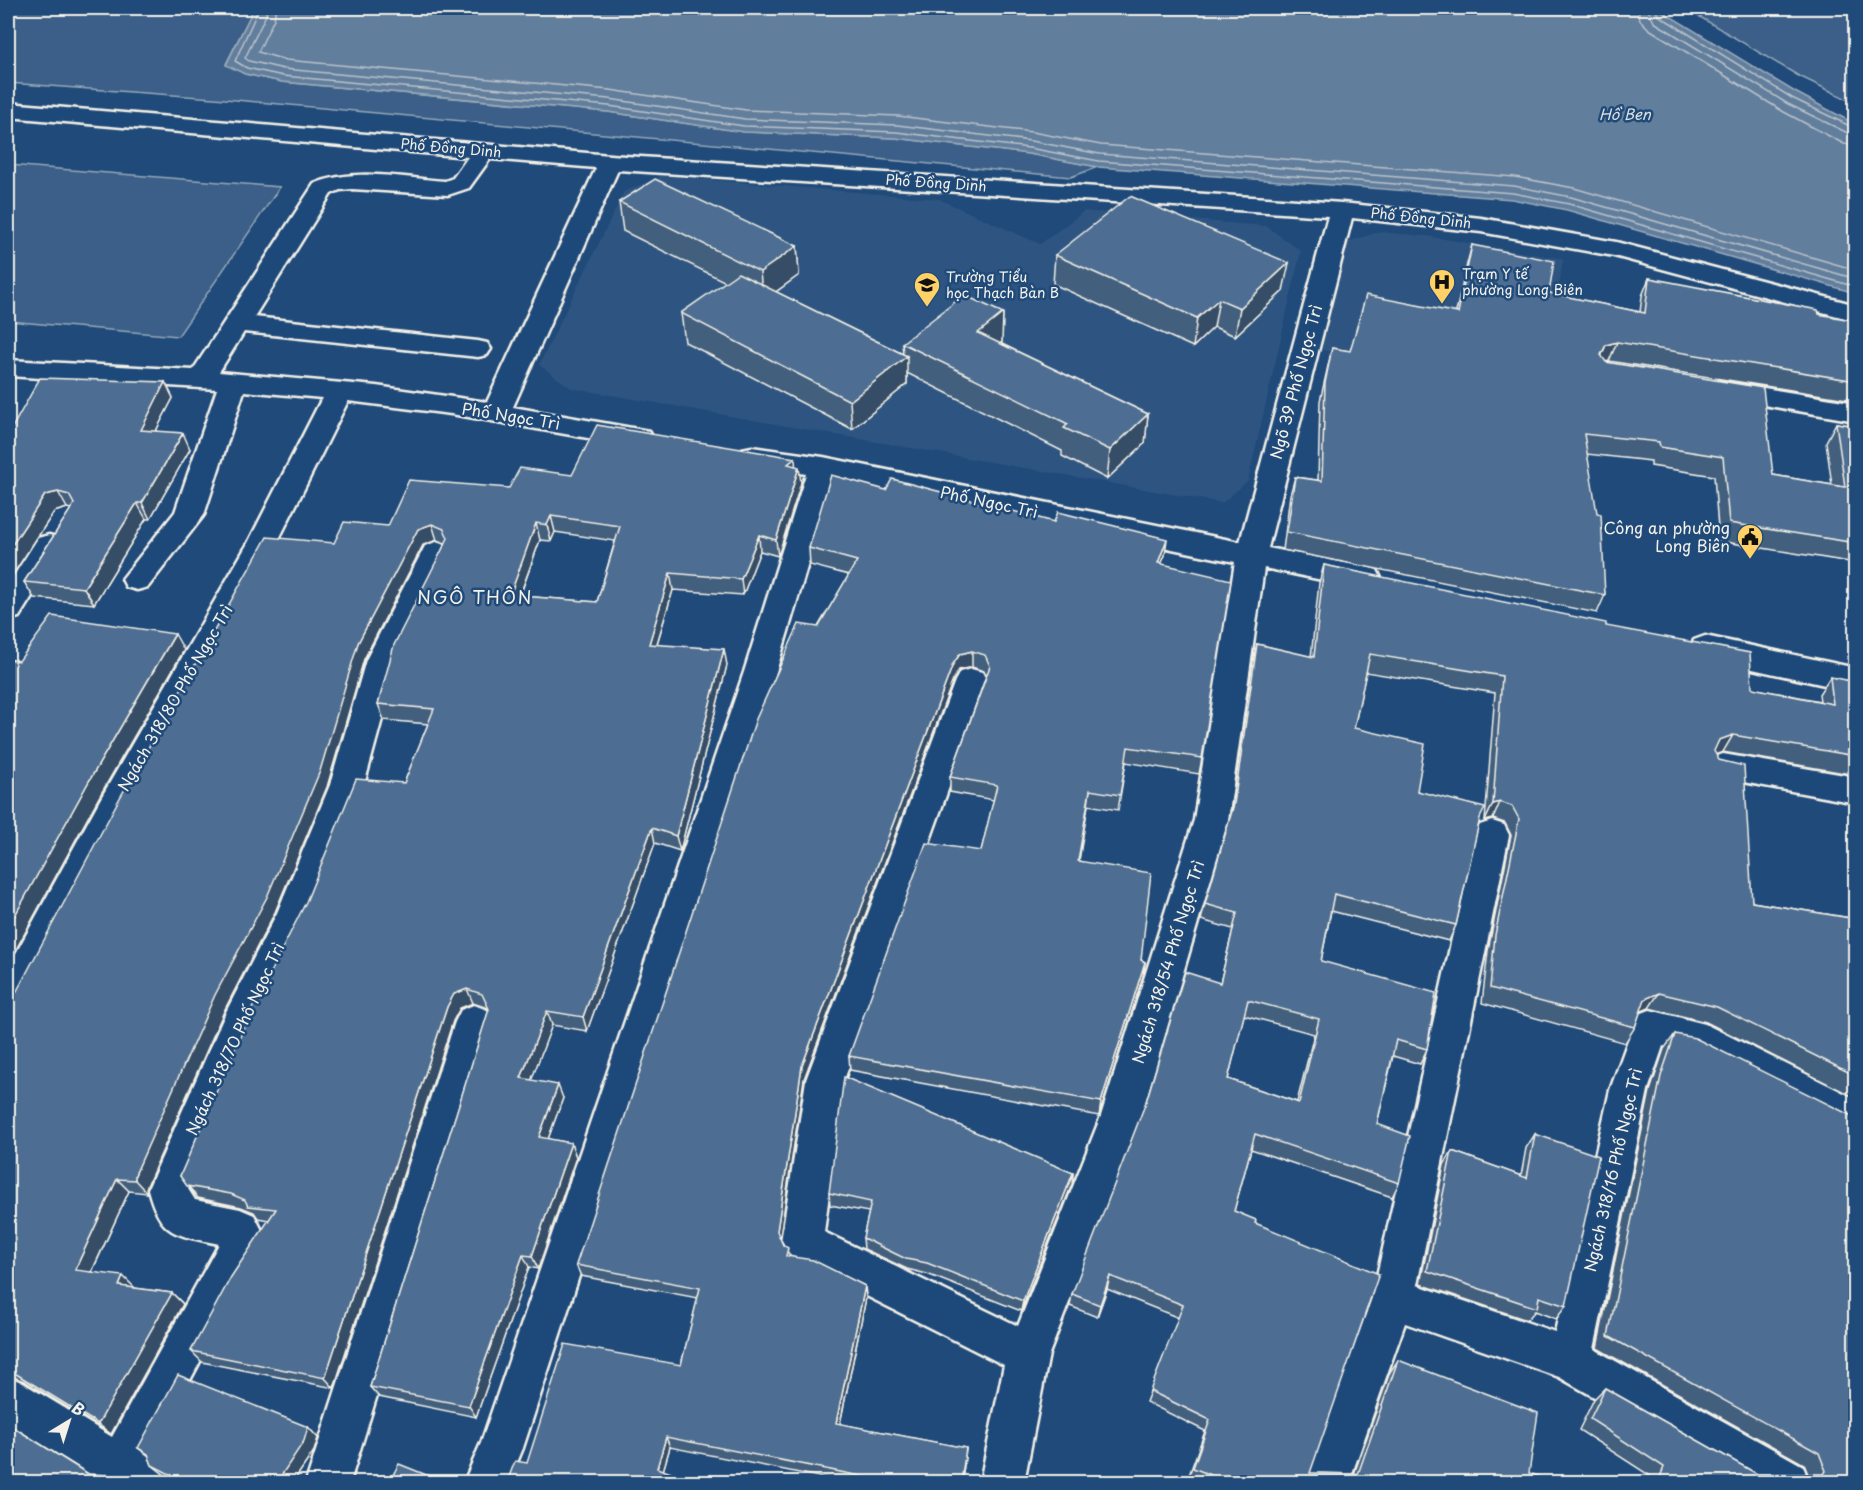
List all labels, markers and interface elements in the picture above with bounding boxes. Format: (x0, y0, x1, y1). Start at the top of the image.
water label: Hồ Ben (1599, 102, 1652, 125)
street label: Phố Đồng Dinh (400, 133, 502, 162)
street label: Phố Đồng Dinh (885, 169, 987, 196)
street label: Phố Đồng Dinh (1370, 202, 1472, 233)
place label: Trạm Y tế phường Long Biên (1462, 263, 1583, 300)
place label: Trường Tiểu học Thạch Bàn B (946, 266, 1059, 303)
hospital icon: Trạm Y tế phường Long Biên (1427, 267, 1457, 305)
school or university icon: Trường Tiểu học Thạch Bàn B (912, 270, 942, 308)
street label: Ngõ 39 Phố Ngọc Trì (1263, 302, 1327, 462)
street label: Phố Ngọc Trì (460, 395, 562, 435)
street label: Phố Ngọc Trì (938, 479, 1040, 523)
place label: Công an phường Long Biên (1603, 515, 1730, 557)
public building icon: Công an phường Long Biên (1735, 522, 1765, 560)
district label: NGÔ THÔN (417, 583, 533, 610)
street label: Ngách 318/80 Phố Ngọc Trì (111, 600, 238, 795)
street label: Ngách 318/54 Phố Ngọc Trì (1125, 857, 1209, 1066)
street label: Ngách 318/70 Phố Ngọc Trì (179, 938, 289, 1139)
street label: Ngách 318/16 Phố Ngọc Trì (1577, 1066, 1647, 1274)
north arrow (39, 1391, 99, 1451)
text: B (67, 1396, 91, 1421)

